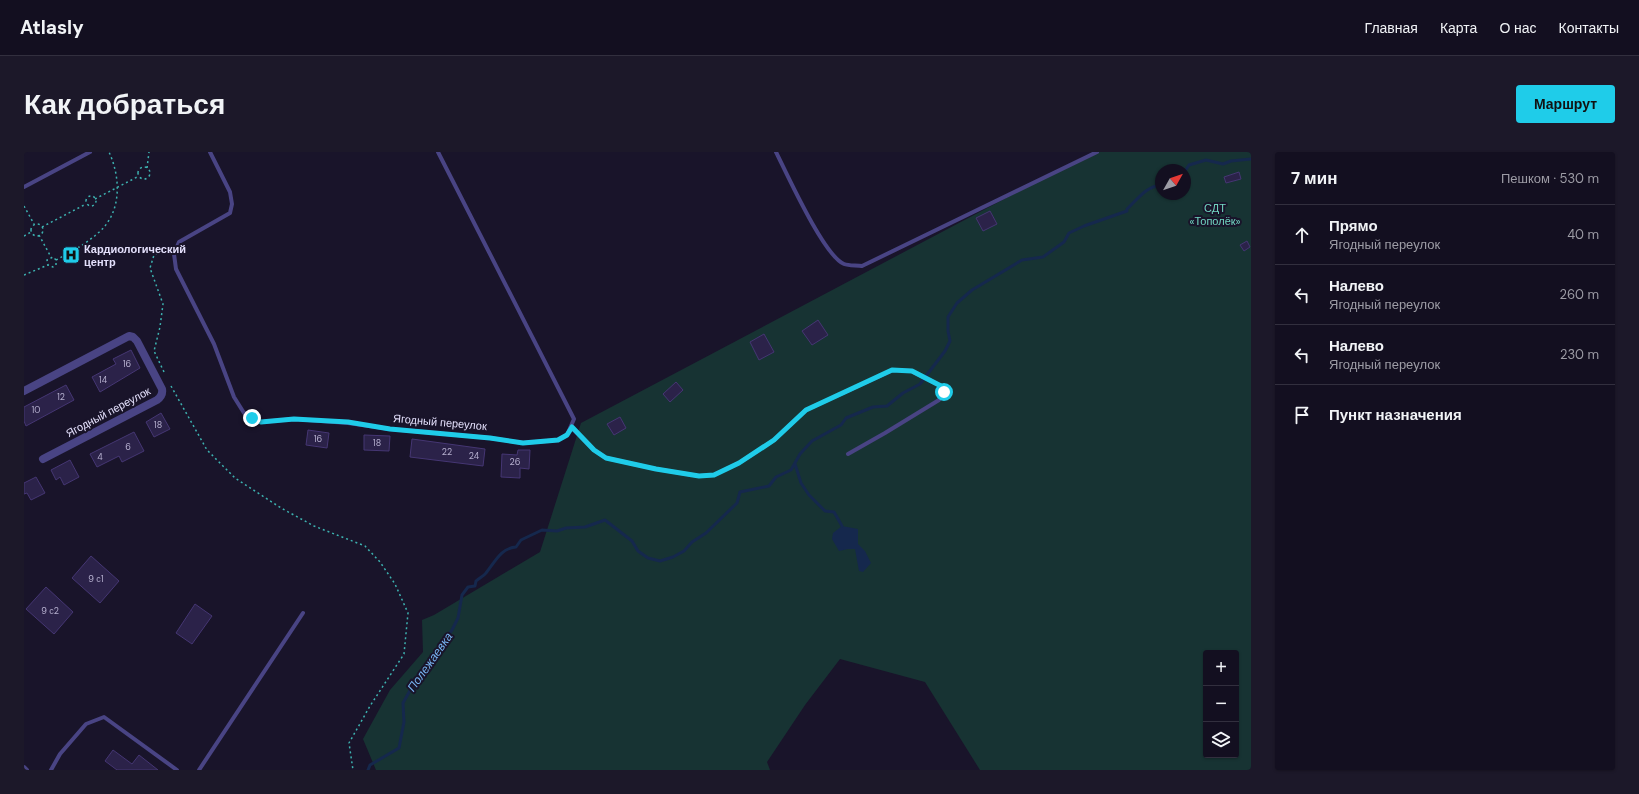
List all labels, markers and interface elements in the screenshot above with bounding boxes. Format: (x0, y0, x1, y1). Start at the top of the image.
text: Atlasly (20, 15, 84, 40)
text: Главная (1365, 19, 1418, 37)
text: Карта (1440, 19, 1477, 37)
text: О нас (1499, 19, 1537, 37)
text: Контакты (1559, 19, 1619, 37)
button: Маршрут (1516, 85, 1615, 123)
text: Как добраться (24, 86, 225, 123)
north arrow (1155, 164, 1191, 200)
text: 7 мин (1291, 167, 1337, 189)
text: Пешком · 530 m (1501, 170, 1599, 187)
park label: СДТ «Тополёк» (1189, 201, 1241, 228)
text: Прямо (1329, 216, 1378, 236)
icon: ahead (1291, 224, 1313, 246)
text: 40 m (1567, 226, 1599, 243)
text: Ягодный переулок (1329, 236, 1440, 253)
place label: Кардиологический центр (84, 242, 186, 269)
hospital icon: Кардиологический центр (61, 245, 81, 265)
text: Налево (1329, 276, 1384, 296)
icon: left (1291, 284, 1313, 306)
text: 260 m (1559, 286, 1599, 303)
text: Ягодный переулок (1329, 296, 1440, 313)
text: Налево (1329, 336, 1384, 356)
icon: left (1291, 344, 1313, 366)
text: 230 m (1560, 346, 1599, 363)
text: Ягодный переулок (1329, 356, 1440, 373)
house number: 16 (123, 358, 132, 370)
house number: 14 (99, 374, 108, 386)
route start (935, 383, 953, 401)
street label: Ягодный переулок (63, 384, 153, 440)
house number: 12 (57, 391, 65, 403)
house number: 10 (32, 404, 40, 416)
icon: arrive (1291, 404, 1313, 426)
text: Пункт назначения (1329, 405, 1462, 425)
route end (243, 409, 261, 427)
street label: Ягодный переулок (393, 411, 488, 433)
house number: 18 (154, 419, 162, 431)
house number: 16 (314, 433, 323, 445)
house number: 18 (373, 437, 381, 449)
house number: 6 (125, 441, 131, 453)
house number: 22 (442, 446, 452, 458)
house number: 24 (469, 450, 480, 462)
house number: 4 (97, 451, 103, 463)
house number: 26 (510, 456, 521, 468)
house number: 9 с1 (88, 573, 104, 585)
house number: 9 с2 (41, 605, 59, 617)
water label: Полежаевка (404, 629, 456, 695)
map controls (1203, 650, 1239, 758)
button: + (1203, 650, 1239, 686)
button: − (1203, 686, 1239, 722)
button: layers (1203, 722, 1239, 758)

